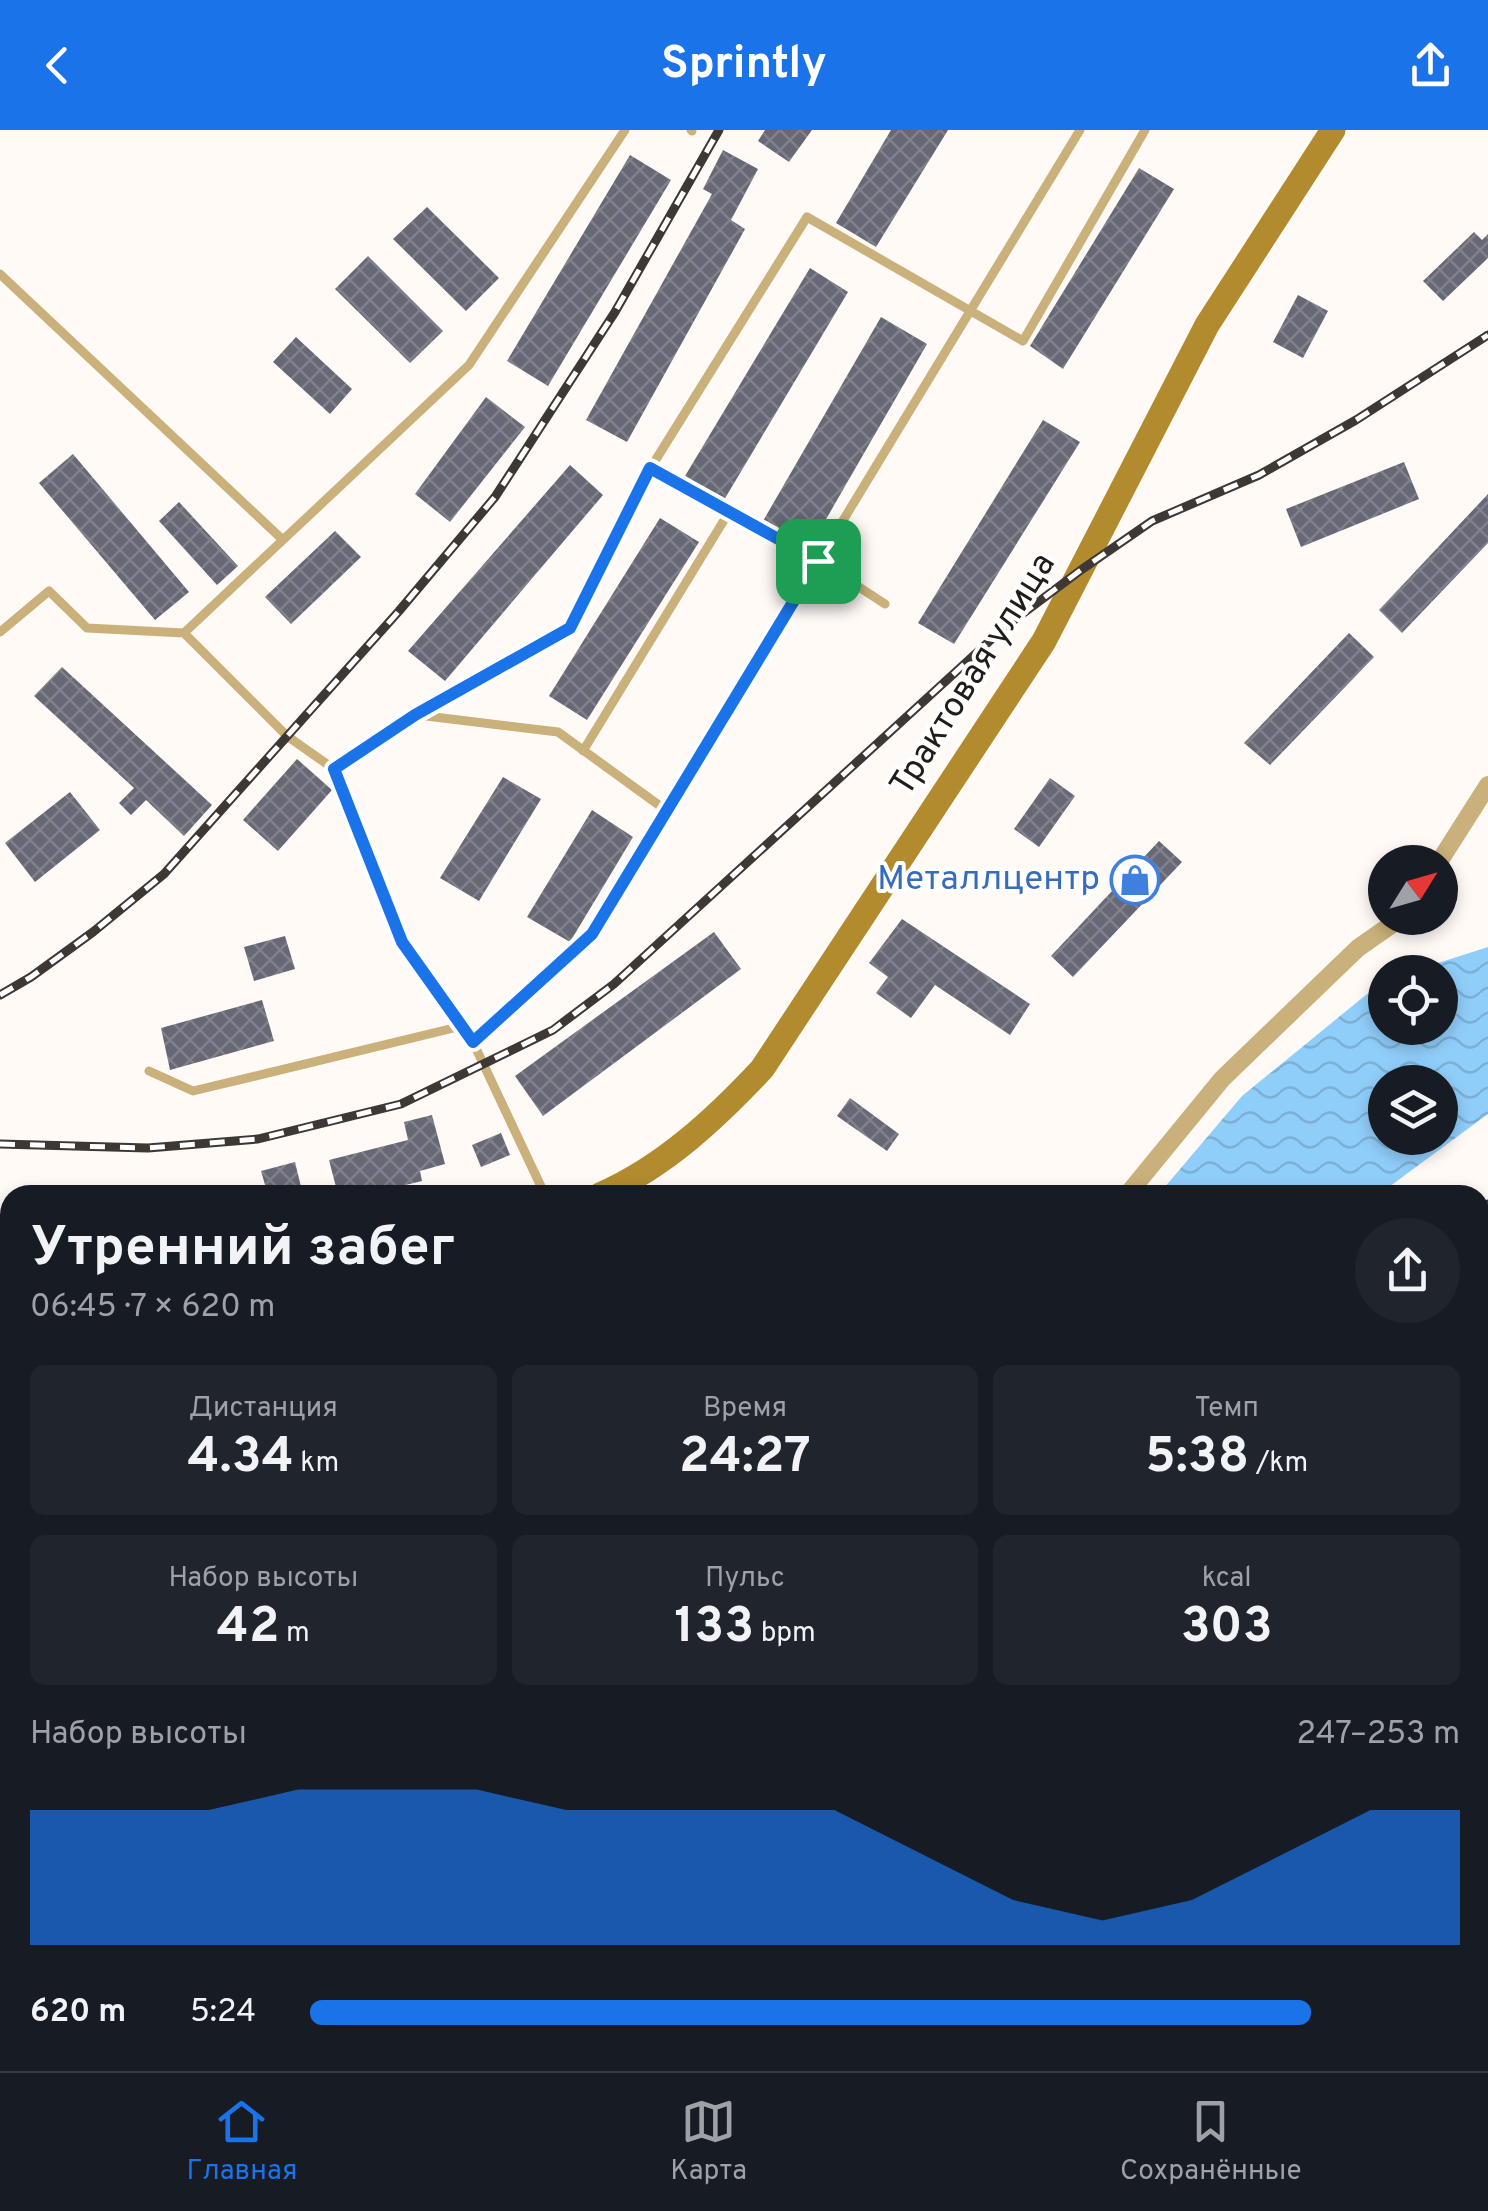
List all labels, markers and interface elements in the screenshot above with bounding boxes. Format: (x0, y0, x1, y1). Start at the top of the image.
text: Sprintly (661, 37, 827, 94)
icon: back (30, 38, 85, 93)
icon: share (1403, 38, 1458, 93)
pin (776, 519, 861, 604)
icon: arrive (791, 534, 846, 589)
street label: Трактовая улица (882, 545, 1066, 805)
north arrow (1368, 845, 1458, 935)
map controls (1368, 845, 1458, 1155)
shop icon: Металлцентр (1109, 854, 1161, 906)
place label: Металлцентр (877, 858, 1100, 902)
button: locate (1368, 955, 1458, 1045)
button: layers (1368, 1065, 1458, 1155)
text: Утренний забег (30, 1215, 455, 1285)
button: share (1355, 1218, 1460, 1323)
text: 06:45 · 7 × 620 m (30, 1288, 275, 1328)
text: Дистанция (189, 1391, 338, 1427)
text: Время (703, 1391, 787, 1427)
text: Темп (1194, 1391, 1259, 1427)
text: 4.34 (188, 1427, 294, 1490)
text: 24:27 (679, 1427, 811, 1490)
text: 5:38 (1145, 1427, 1249, 1490)
text: km (294, 1446, 339, 1482)
text: /km (1249, 1446, 1308, 1482)
text: Набор высоты (168, 1561, 358, 1597)
text: Пульс (705, 1561, 785, 1597)
text: kcal (1202, 1561, 1252, 1597)
text: 42 (217, 1597, 280, 1660)
text: 133 (674, 1597, 754, 1660)
text: 303 (1181, 1597, 1273, 1660)
text: m (280, 1616, 310, 1652)
text: bpm (754, 1616, 816, 1652)
text: Набор высоты (30, 1715, 247, 1755)
text: 247–253 m (1296, 1715, 1460, 1755)
text: 620 m (30, 1993, 126, 2033)
text: 5:24 (190, 1993, 256, 2033)
tab: Главная (186, 2094, 297, 2190)
tab: Карта (670, 2094, 747, 2190)
tab: Сохранённые (1120, 2094, 1302, 2190)

